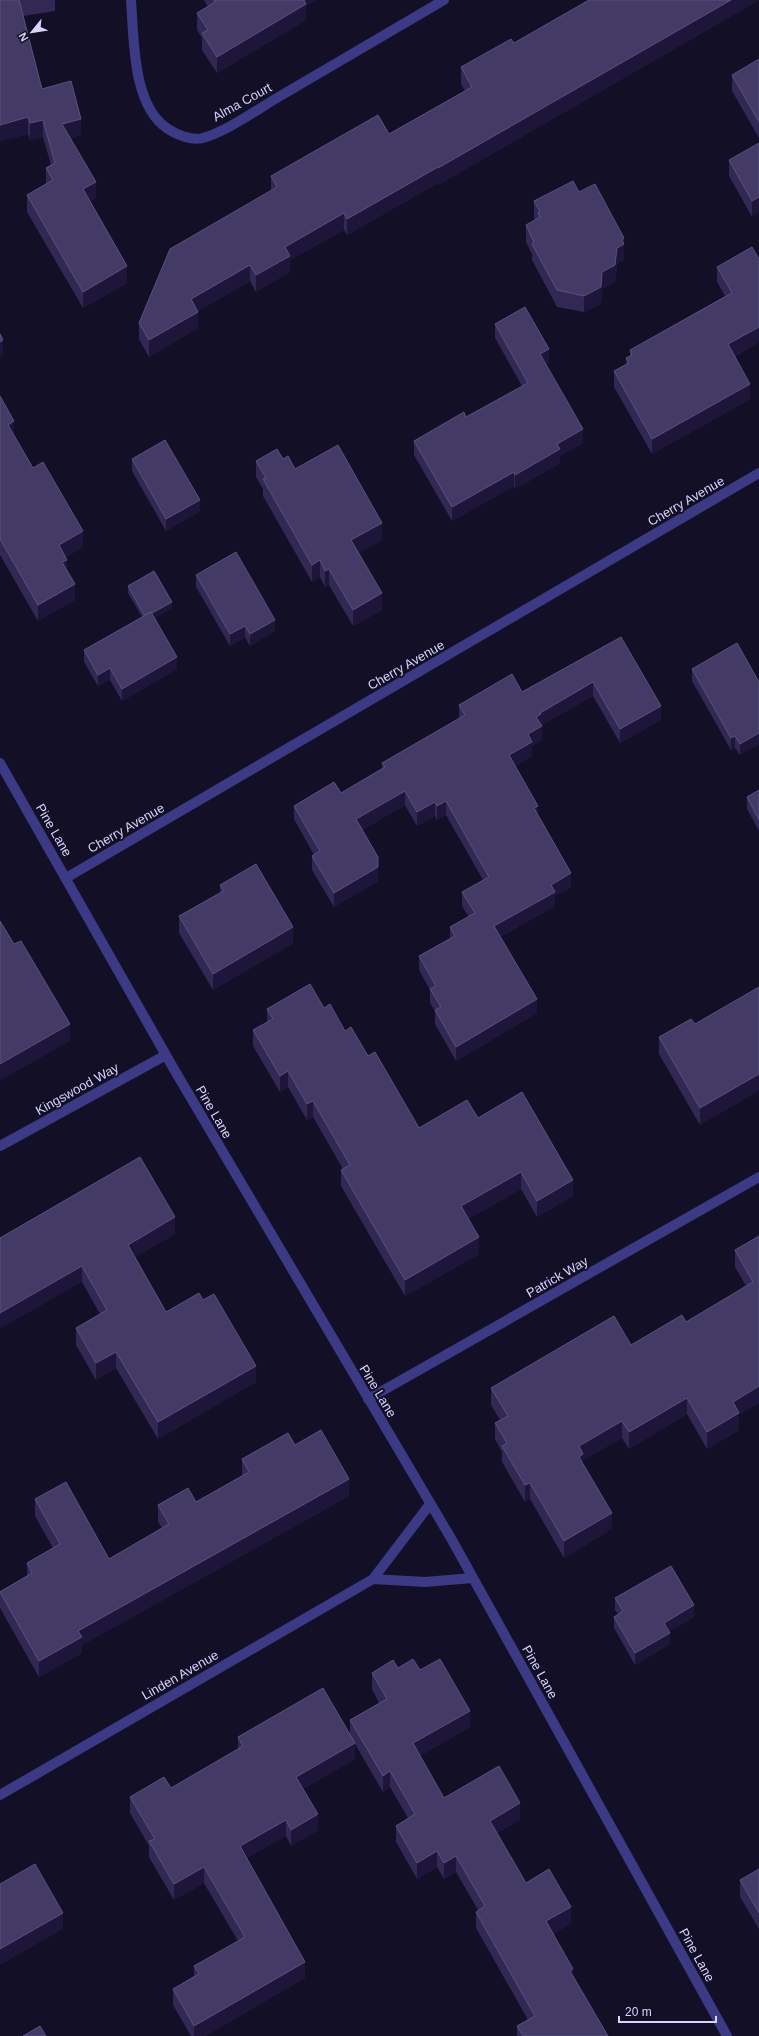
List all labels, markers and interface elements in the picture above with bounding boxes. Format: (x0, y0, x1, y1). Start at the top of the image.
north arrow (12, 12, 52, 52)
text: N (16, 31, 31, 43)
street label: Alma Court (210, 79, 274, 124)
street label: Cherry Avenue (645, 473, 727, 529)
street label: Cherry Avenue (365, 637, 447, 693)
street label: Cherry Avenue (85, 800, 167, 856)
street label: Pine Lane (33, 801, 75, 859)
street label: Kingswood Way (33, 1060, 122, 1118)
street label: Pine Lane (193, 1083, 235, 1141)
street label: Patrick Way (523, 1253, 591, 1301)
street label: Pine Lane (356, 1362, 400, 1420)
street label: Pine Lane (519, 1643, 561, 1701)
street label: Linden Avenue (139, 1647, 221, 1703)
street label: Pine Lane (676, 1926, 718, 1984)
scale bar (619, 1998, 716, 2024)
text: 20 m (625, 2005, 652, 2019)

